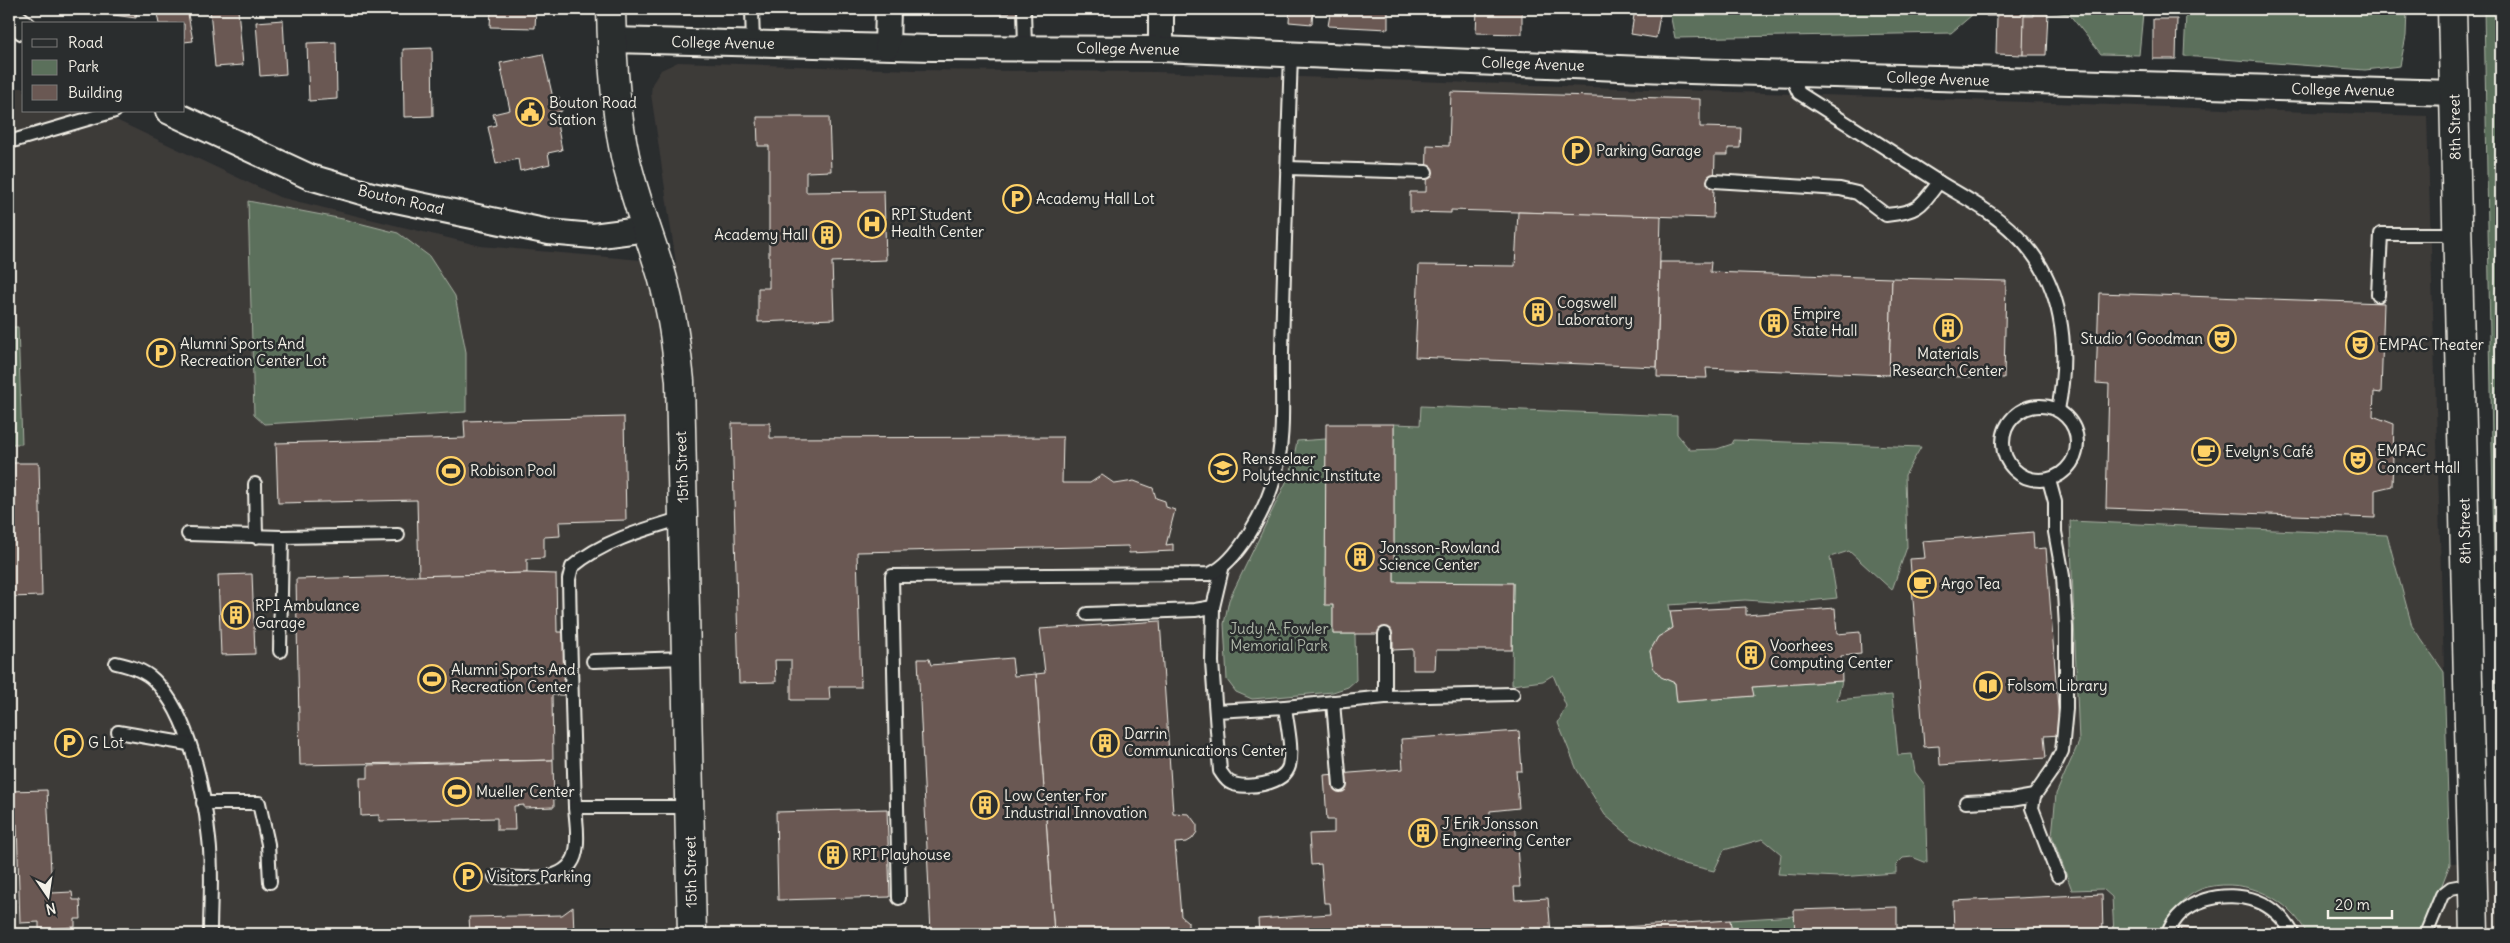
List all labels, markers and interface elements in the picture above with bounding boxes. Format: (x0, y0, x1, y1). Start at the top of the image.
legend (22, 22, 185, 112)
street label: College Avenue (671, 32, 775, 53)
text: Road (68, 33, 103, 52)
street label: College Avenue (1076, 38, 1180, 59)
street label: College Avenue (1481, 52, 1585, 75)
text: Park (68, 57, 99, 76)
street label: College Avenue (1886, 67, 1990, 90)
street label: College Avenue (2291, 79, 2395, 100)
text: Building (68, 83, 123, 102)
place label: Bouton Road Station (549, 93, 637, 129)
street label: 8th Street (2444, 94, 2465, 160)
public building icon: Bouton Road Station (515, 97, 545, 127)
parking icon: Parking Garage (1562, 136, 1592, 166)
place label: Parking Garage (1596, 141, 1701, 160)
street label: Bouton Road (356, 180, 446, 219)
parking icon: Academy Hall Lot (1002, 184, 1032, 214)
place label: Academy Hall Lot (1036, 189, 1155, 208)
place label: RPI Student Health Center (891, 205, 984, 241)
hospital icon: RPI Student Health Center (857, 209, 887, 239)
building icon: Academy Hall (812, 220, 842, 250)
place label: Academy Hall (714, 225, 808, 244)
place label: Cogswell Laboratory (1557, 293, 1633, 329)
building icon: Cogswell Laboratory (1523, 297, 1553, 327)
place label: Empire State Hall (1793, 304, 1857, 340)
building icon: Empire State Hall (1759, 308, 1789, 338)
building icon: Materials Research Center (1933, 313, 1963, 343)
theatre icon: Studio 1 Goodman (2207, 324, 2237, 354)
place label: Studio 1 Goodman (2081, 329, 2203, 348)
theatre icon: EMPAC Theater (2345, 330, 2375, 360)
place label: Alumni Sports And Recreation Center Lot (180, 334, 327, 370)
place label: EMPAC Theater (2379, 335, 2484, 354)
parking icon: Alumni Sports And Recreation Center Lot (146, 338, 176, 368)
place label: Materials Research Center (1892, 344, 2004, 380)
street label: 15th Street (671, 431, 692, 503)
cafe icon: Evelyn's Café (2191, 437, 2221, 467)
place label: EMPAC Concert Hall (2377, 441, 2460, 477)
place label: Evelyn's Café (2225, 442, 2314, 461)
theatre icon: EMPAC Concert Hall (2343, 445, 2373, 475)
place label: Rensselaer Polytechnic Institute (1242, 449, 1381, 485)
school or university icon: Rensselaer Polytechnic Institute (1208, 453, 1238, 483)
sports icon: Robison Pool (436, 456, 466, 486)
place label: Robison Pool (470, 461, 556, 480)
street label: 8th Street (2454, 498, 2475, 564)
place label: Jonsson-Rowland Science Center (1379, 538, 1500, 574)
building icon: Jonsson-Rowland Science Center (1345, 542, 1375, 572)
cafe icon: Argo Tea (1907, 569, 1937, 599)
place label: Argo Tea (1941, 574, 2001, 593)
place label: RPI Ambulance Garage (255, 596, 359, 632)
building icon: RPI Ambulance Garage (221, 600, 251, 630)
park label: Judy A. Fowler Memorial Park (1229, 619, 1329, 655)
place label: Voorhees Computing Center (1770, 636, 1893, 672)
building icon: Voorhees Computing Center (1736, 640, 1766, 670)
place label: Alumni Sports And Recreation Center (451, 660, 576, 696)
sports icon: Alumni Sports And Recreation Center (417, 664, 447, 694)
library icon: Folsom Library (1973, 671, 2003, 701)
place label: Folsom Library (2007, 676, 2108, 695)
place label: Darrin Communications Center (1124, 724, 1286, 760)
parking icon: G Lot (54, 728, 84, 758)
building icon: Darrin Communications Center (1090, 728, 1120, 758)
place label: G Lot (88, 733, 124, 752)
sports icon: Mueller Center (442, 777, 472, 807)
place label: Mueller Center (476, 782, 575, 801)
place label: Low Center For Industrial Innovation (1004, 786, 1147, 822)
building icon: Low Center For Industrial Innovation (970, 790, 1000, 820)
place label: J Erik Jonsson Engineering Center (1442, 814, 1571, 850)
building icon: J Erik Jonsson Engineering Center (1408, 818, 1438, 848)
street label: 15th Street (680, 836, 701, 908)
building icon: RPI Playhouse (818, 840, 848, 870)
place label: RPI Playhouse (852, 845, 951, 864)
parking icon: Visitors Parking (453, 862, 483, 892)
place label: Visitors Parking (487, 867, 591, 886)
north arrow (22, 870, 72, 920)
scale bar (2328, 888, 2391, 920)
text: 20 m (2335, 895, 2370, 914)
text: N (44, 899, 58, 919)

